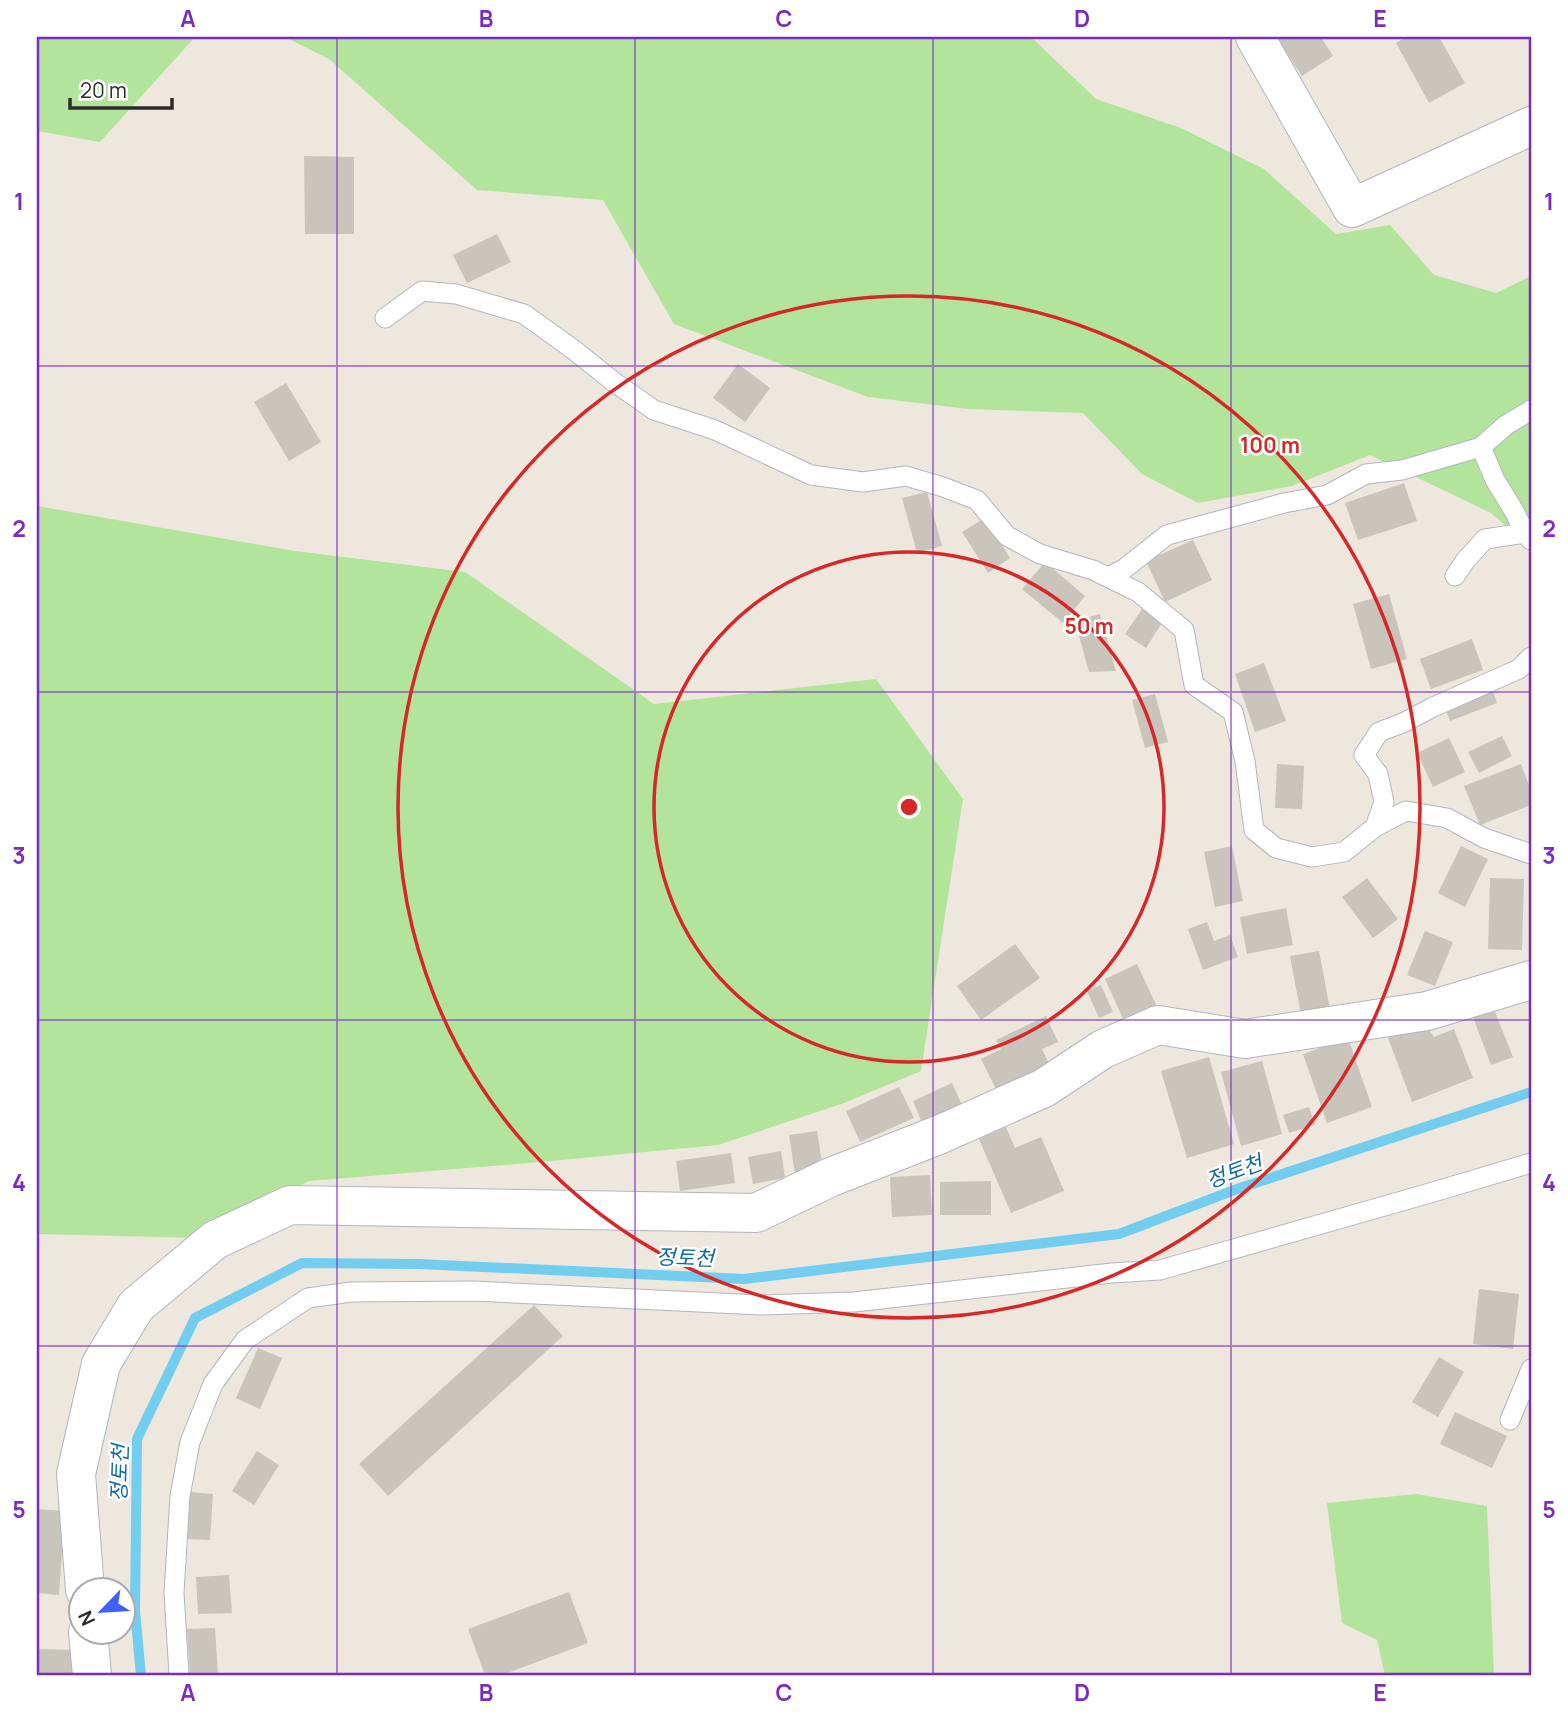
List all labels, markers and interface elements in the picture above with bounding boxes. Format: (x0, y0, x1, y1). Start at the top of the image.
text: A (180, 2, 196, 34)
text: B (479, 2, 493, 34)
text: C (776, 2, 793, 34)
text: D (1074, 2, 1090, 34)
text: E (1373, 2, 1387, 34)
scale bar (70, 66, 172, 110)
text: 20 m (80, 76, 127, 104)
text: 1 (14, 185, 24, 217)
text: 1 (1544, 185, 1554, 217)
text: 100 m (1240, 431, 1300, 459)
text: 2 (12, 512, 26, 544)
text: 2 (1542, 512, 1556, 544)
text: 50 m (1064, 612, 1114, 640)
centre of rings (897, 795, 921, 819)
text: 3 (12, 839, 26, 871)
text: 3 (1542, 839, 1556, 871)
water label: 정토천 (1202, 1147, 1269, 1194)
text: 4 (12, 1166, 26, 1198)
text: 4 (1542, 1166, 1556, 1198)
water label: 정토천 (656, 1242, 717, 1272)
water label: 정토천 (104, 1441, 134, 1502)
text: 5 (12, 1493, 26, 1525)
text: 5 (1542, 1493, 1556, 1525)
north arrow (66, 1576, 136, 1646)
text: N (72, 1607, 101, 1630)
text: A (180, 1676, 196, 1708)
text: B (479, 1676, 493, 1708)
text: C (776, 1676, 793, 1708)
text: D (1074, 1676, 1090, 1708)
text: E (1373, 1676, 1387, 1708)

